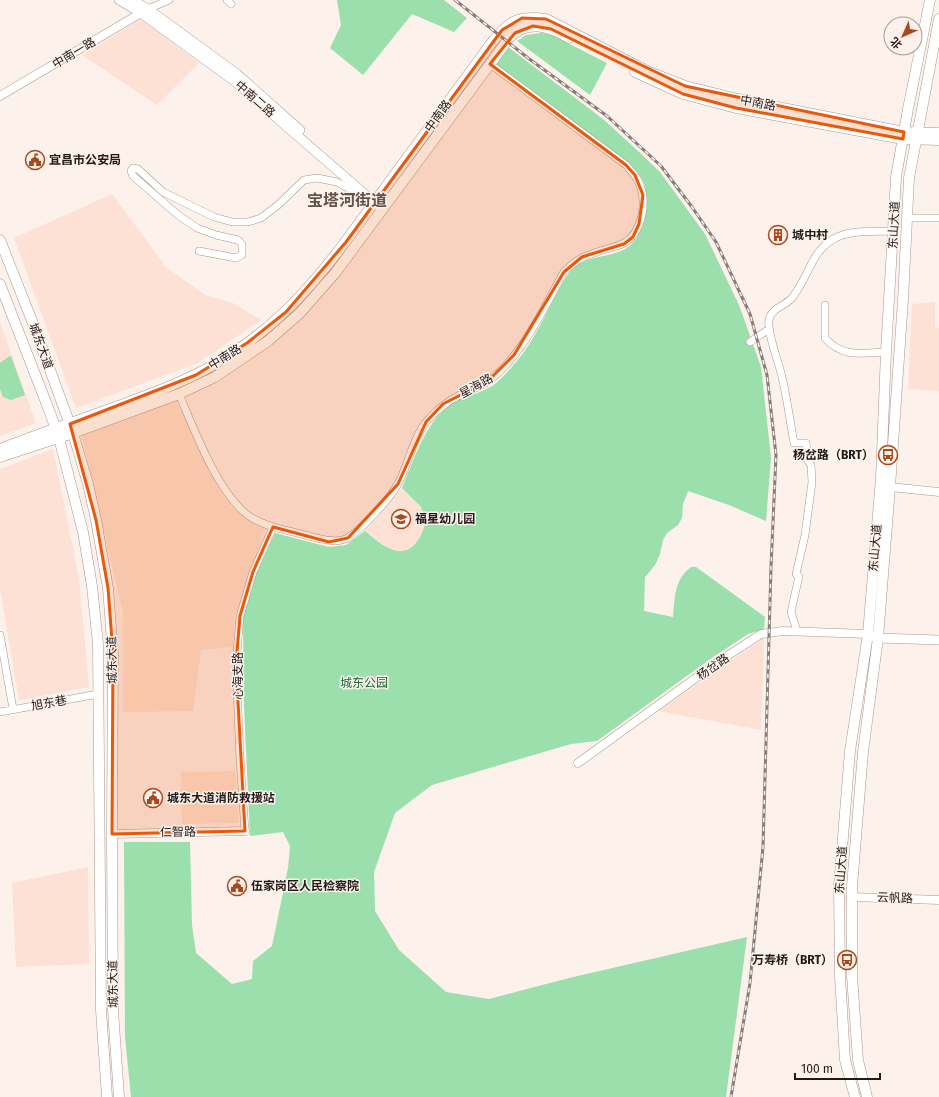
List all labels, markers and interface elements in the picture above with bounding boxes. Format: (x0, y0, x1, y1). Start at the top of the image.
north arrow (883, 16, 923, 56)
text: 北 (888, 34, 905, 51)
street label: 中南一路 (50, 35, 98, 71)
street label: 中南二路 (232, 78, 278, 120)
street label: 中南路 (739, 93, 777, 113)
street label: 中南路 (422, 97, 454, 135)
public building icon: 宜昌市公安局 (24, 149, 46, 171)
place label: 宜昌市公安局 (49, 153, 121, 167)
district label: 宝塔河街道 (307, 191, 387, 210)
street label: 东山大道 (886, 201, 902, 249)
building icon: 城中村 (767, 224, 789, 246)
place label: 城中村 (792, 228, 828, 242)
street label: 城东大道 (26, 321, 56, 371)
street label: 中南路 (206, 342, 244, 372)
street label: 星海路 (457, 371, 495, 401)
bus stop icon: 杨岔路（BRT） (877, 444, 899, 466)
place label: 杨岔路（BRT） (793, 448, 874, 462)
school or university icon: 福星幼儿园 (390, 508, 412, 530)
place label: 福星幼儿园 (415, 512, 475, 526)
street label: 东山大道 (866, 523, 884, 573)
street label: 城东大道 (105, 636, 119, 684)
street label: 杨岔路 (694, 651, 732, 683)
street label: 心海支路 (231, 652, 245, 700)
park label: 城东公园 (340, 676, 388, 690)
street label: 旭东巷 (30, 693, 68, 713)
public building icon: 城东大道消防救援站 (142, 787, 164, 809)
place label: 城东大道消防救援站 (167, 791, 275, 805)
street label: 仁智路 (160, 825, 196, 839)
street label: 东山大道 (832, 846, 850, 894)
public building icon: 伍家岗区人民检察院 (226, 875, 248, 897)
place label: 伍家岗区人民检察院 (251, 879, 359, 893)
street label: 云帆路 (877, 890, 913, 906)
bus stop icon: 万寿桥（BRT） (836, 949, 858, 971)
place label: 万寿桥（BRT） (752, 953, 833, 967)
street label: 城东大道 (106, 960, 120, 1008)
scale bar (795, 1055, 880, 1081)
text: 100 m (801, 1062, 833, 1076)

